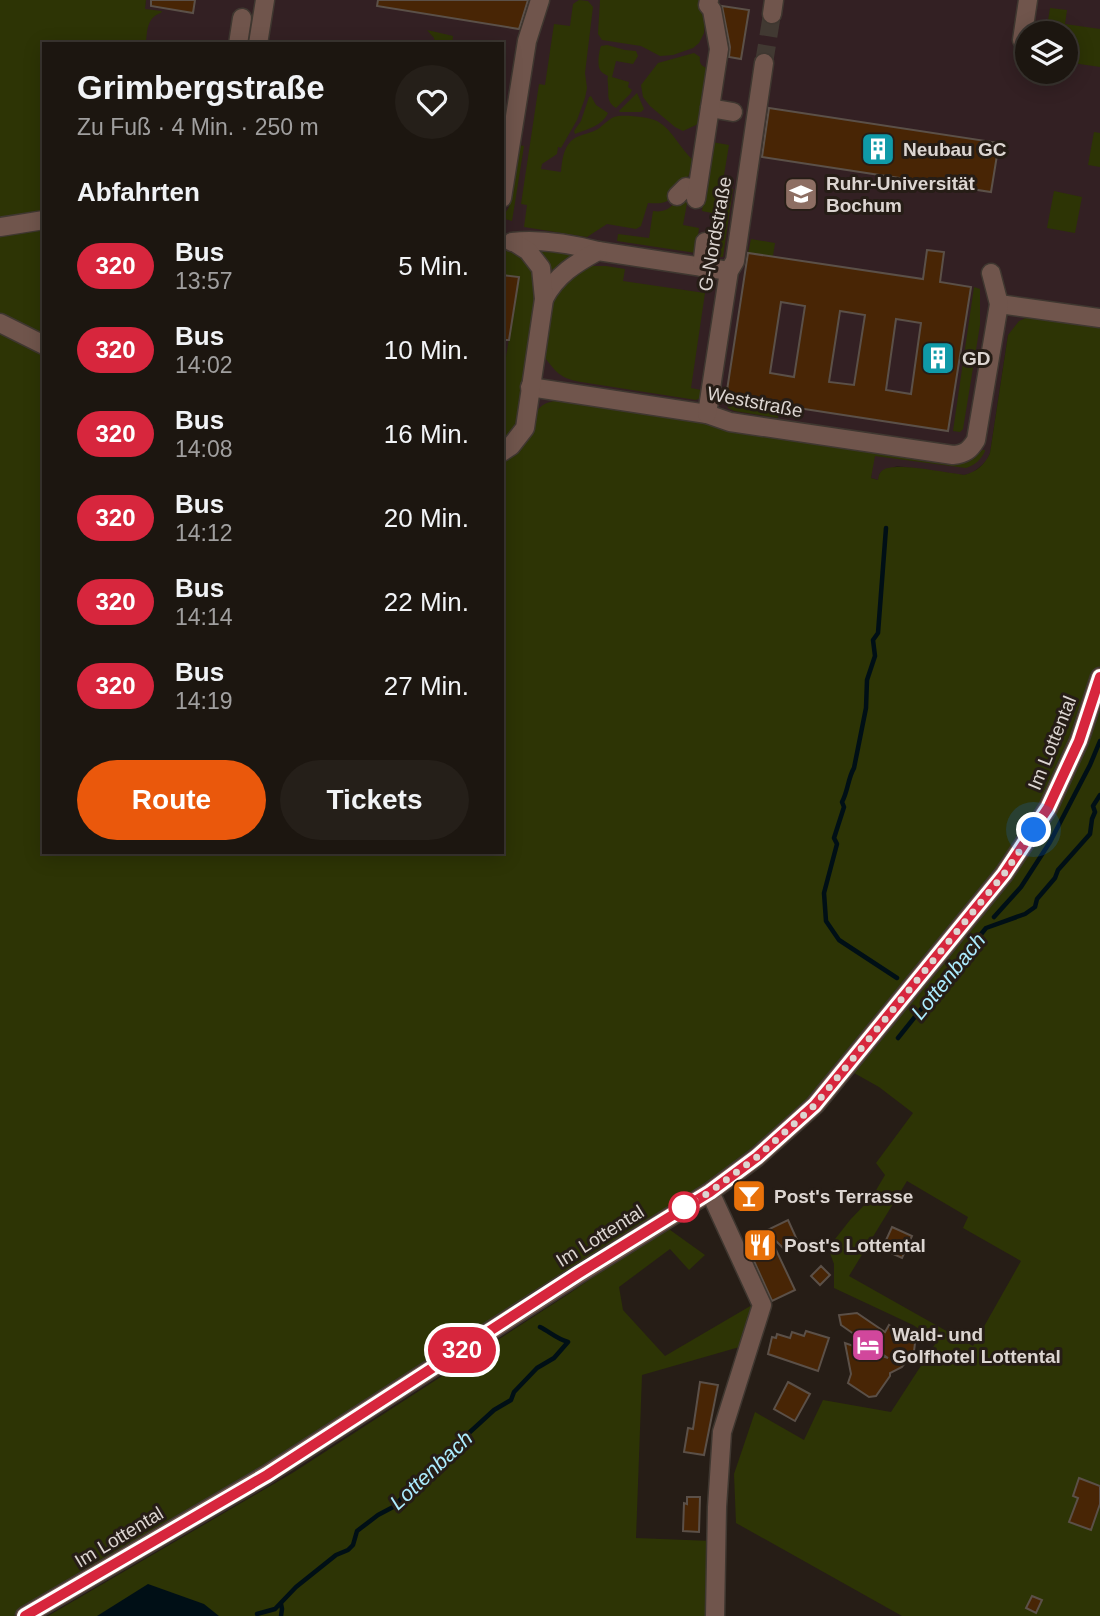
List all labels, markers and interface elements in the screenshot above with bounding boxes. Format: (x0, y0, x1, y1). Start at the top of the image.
map controls (1015, 21, 1078, 84)
button: layers (1015, 21, 1078, 84)
button: heart (395, 65, 469, 139)
text: Grimbergstraße (77, 69, 325, 106)
text: Zu Fuß · 4 Min. · 250 m (77, 114, 319, 140)
building icon: Neubau GC (859, 130, 897, 168)
place label: Neubau GC (903, 139, 1007, 160)
place label: Ruhr-Universität Bochum (826, 173, 976, 216)
street label: G-Nordstraße (695, 175, 735, 293)
school or university icon: Ruhr-Universität Bochum (782, 175, 820, 213)
text: Abfahrten (77, 177, 200, 207)
text: Bus (175, 237, 224, 267)
text: 5 Min. (398, 251, 469, 281)
text: 320 (95, 252, 136, 279)
text: 13:57 (175, 268, 233, 294)
text: Bus (175, 321, 224, 351)
text: 10 Min. (384, 335, 469, 365)
text: 320 (95, 336, 136, 363)
building icon: GD (919, 339, 957, 377)
place label: GD (962, 348, 991, 369)
text: 14:02 (175, 352, 233, 378)
street label: Weststraße (705, 382, 805, 422)
text: Bus (175, 405, 224, 435)
text: 16 Min. (384, 419, 469, 449)
text: 320 (95, 420, 136, 447)
text: 14:08 (175, 436, 233, 462)
text: Bus (175, 489, 224, 519)
text: 20 Min. (384, 503, 469, 533)
text: 320 (95, 504, 136, 531)
text: 14:12 (175, 520, 233, 546)
text: Bus (175, 573, 224, 603)
text: 22 Min. (384, 587, 469, 617)
text: 320 (95, 588, 136, 615)
text: 14:14 (175, 604, 233, 630)
text: Bus (175, 657, 224, 687)
text: 27 Min. (384, 671, 469, 701)
text: 320 (95, 672, 136, 699)
text: 14:19 (175, 688, 233, 714)
street label: Im Lottental (1024, 693, 1080, 793)
button: Route (77, 760, 266, 840)
button: Tickets (280, 760, 469, 840)
your location (1016, 812, 1051, 847)
water label: Lottenbach (906, 928, 990, 1024)
bar icon: Post's Terrasse (730, 1177, 768, 1215)
place label: Post's Terrasse (774, 1186, 913, 1207)
unlabelled marker (669, 1192, 699, 1222)
street label: Im Lottental (552, 1201, 648, 1271)
restaurant icon: Post's Lottental (741, 1226, 779, 1264)
place label: Post's Lottental (784, 1235, 926, 1256)
place label: Wald- und Golfhotel Lottental (892, 1324, 1061, 1367)
hotel icon: Wald- und Golfhotel Lottental (849, 1326, 887, 1364)
line badge: 320 (422, 1327, 502, 1373)
text: 320 (442, 1336, 482, 1363)
water label: Lottenbach (385, 1426, 477, 1514)
street label: Im Lottental (71, 1502, 167, 1572)

